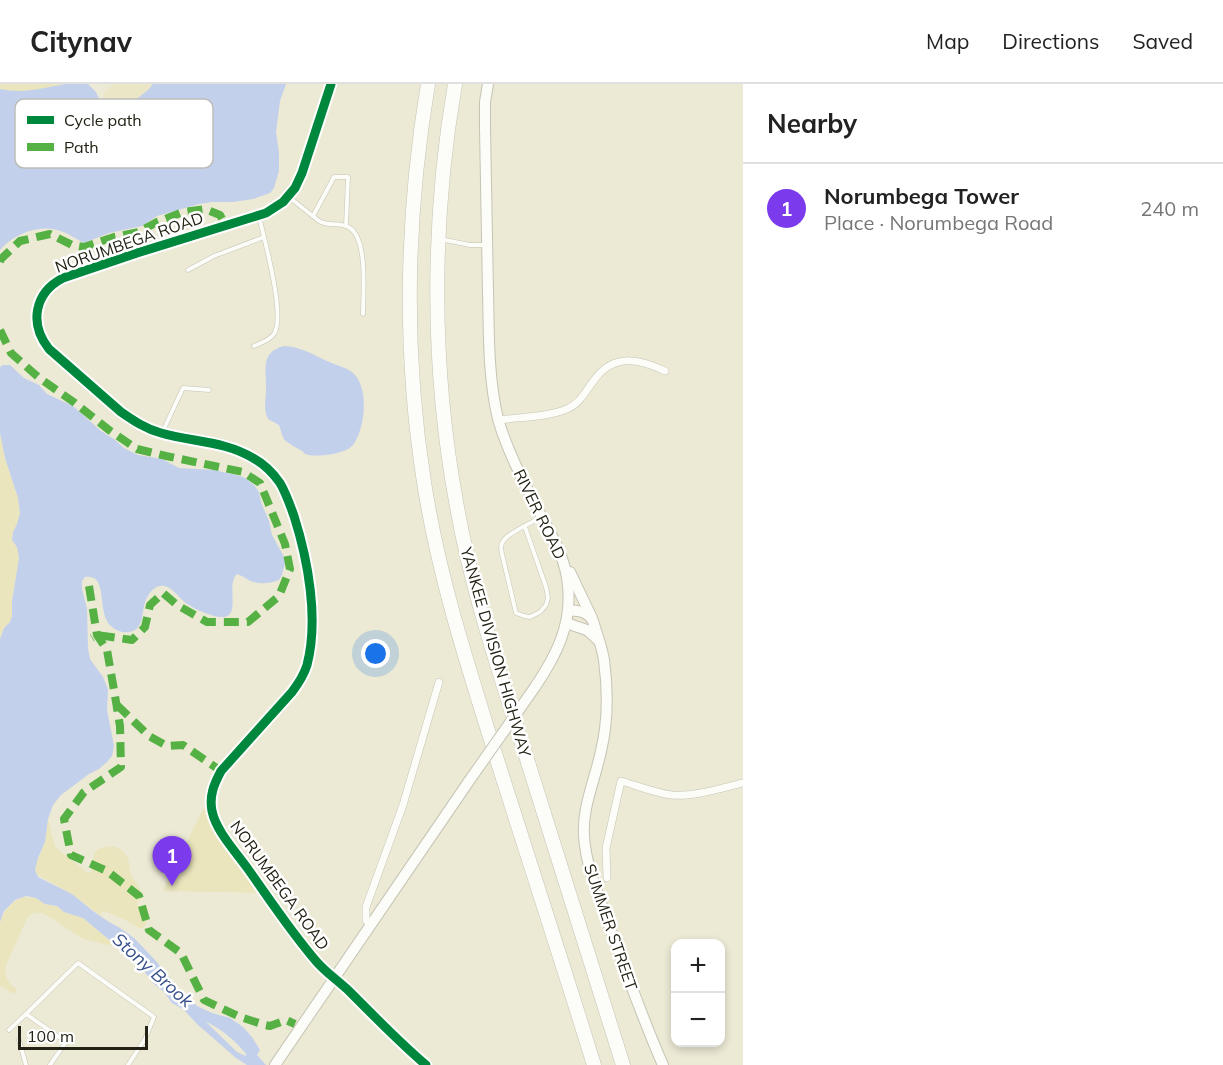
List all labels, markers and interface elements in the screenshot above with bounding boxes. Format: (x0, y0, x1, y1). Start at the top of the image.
text: Citynav (30, 24, 132, 59)
text: Map (926, 28, 969, 54)
text: Directions (1002, 28, 1099, 54)
text: Saved (1132, 28, 1193, 54)
legend (15, 99, 213, 168)
text: Nearby (767, 107, 857, 140)
text: Cycle path (64, 110, 142, 130)
text: Path (64, 137, 99, 157)
text: Norumbega Tower (824, 182, 1019, 210)
text: 1 (781, 196, 793, 221)
text: 240 m (1140, 196, 1199, 221)
street label: NORUMBEGA ROAD (52, 207, 206, 277)
text: Place · Norumbega Road (824, 210, 1053, 235)
street label: RIVER ROAD (510, 466, 570, 562)
street label: YANKEE DIVISION HIGHWAY (456, 544, 536, 759)
your location (361, 639, 390, 668)
street label: NORUMBEGA ROAD (226, 816, 334, 954)
pin: 1 (152, 836, 192, 886)
street label: SUMMER STREET (580, 861, 642, 993)
water label: Stony Brook (108, 928, 199, 1013)
map controls (671, 939, 725, 1047)
button: + (671, 939, 725, 993)
button: − (671, 993, 725, 1047)
scale bar (18, 1023, 148, 1050)
text: 100 m (27, 1026, 74, 1046)

